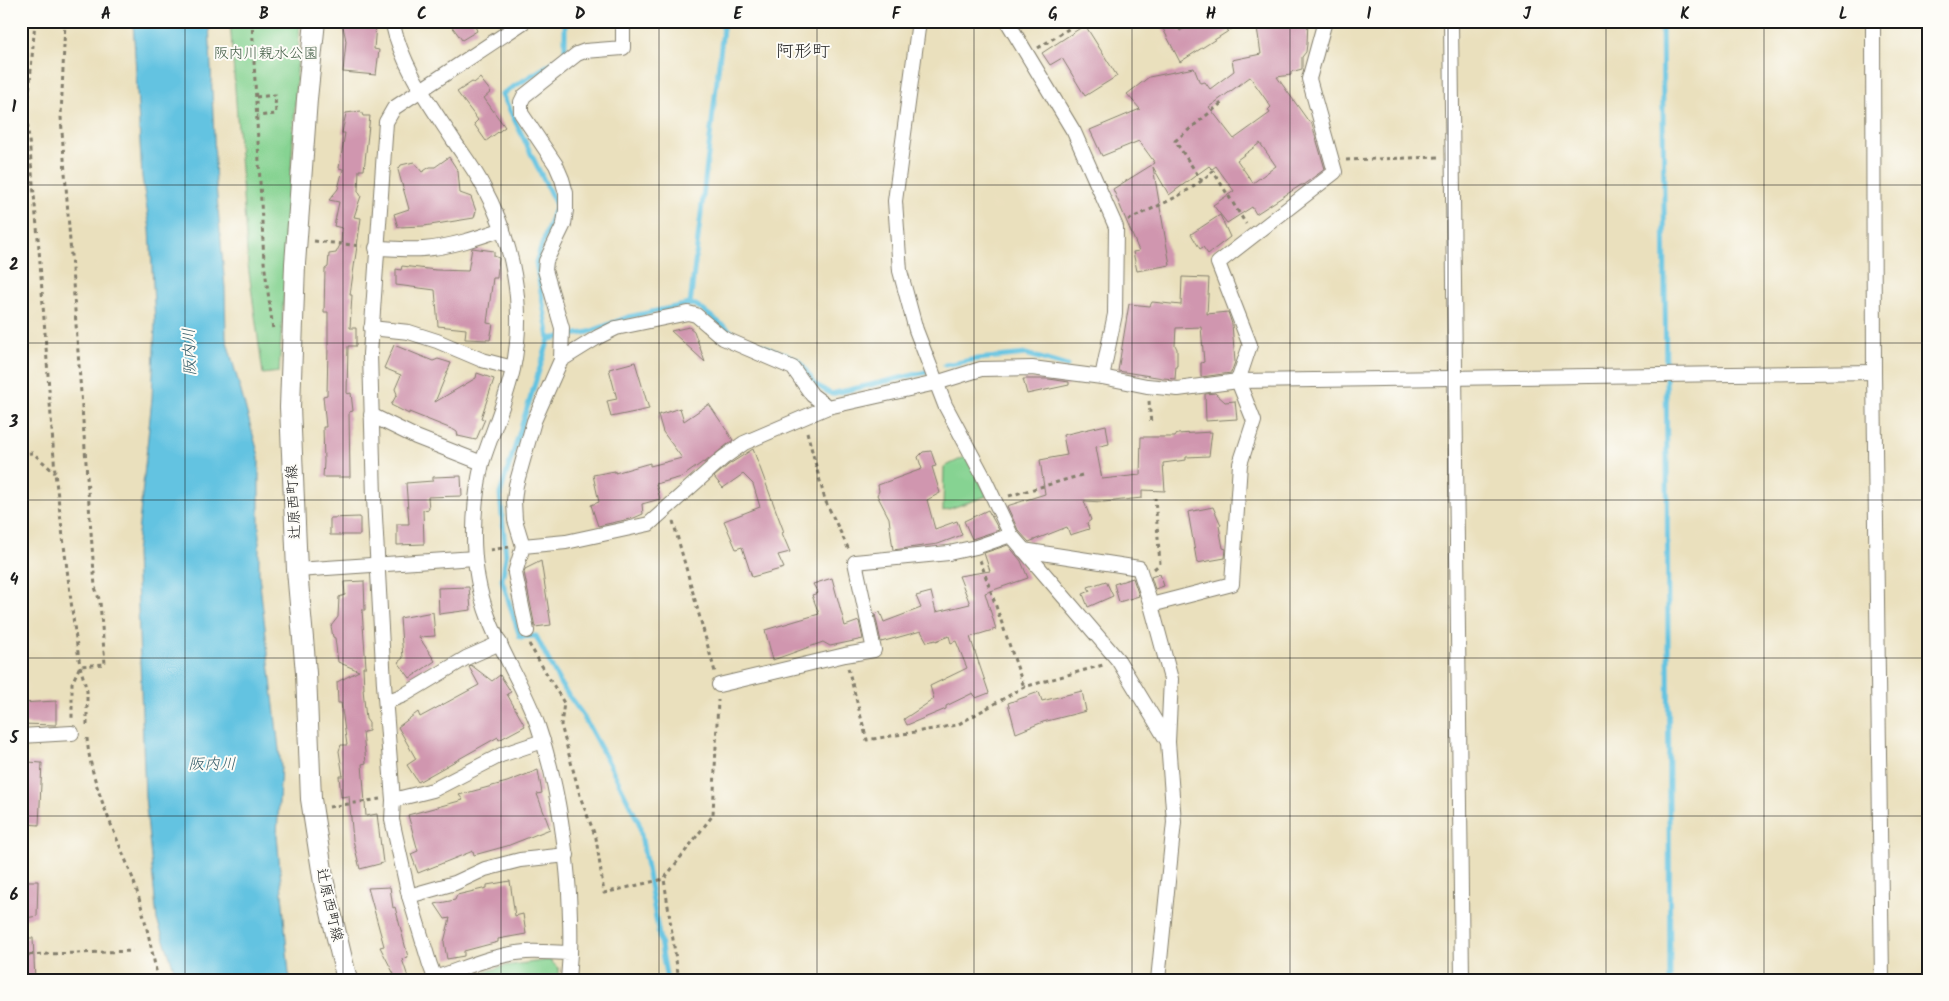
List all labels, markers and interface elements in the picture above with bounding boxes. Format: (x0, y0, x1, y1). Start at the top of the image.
text: A (101, 2, 111, 27)
text: B (259, 2, 269, 27)
text: C (417, 2, 427, 27)
text: D (575, 2, 586, 27)
text: E (734, 2, 744, 27)
text: F (892, 2, 902, 27)
text: G (1048, 2, 1058, 27)
text: H (1206, 2, 1216, 27)
text: I (1367, 2, 1372, 27)
text: J (1523, 2, 1532, 27)
text: K (1680, 2, 1690, 27)
text: L (1839, 2, 1847, 27)
district label: 阿形町 (776, 38, 830, 67)
park label: 阪内川親水公園 (213, 42, 319, 66)
text: 1 (12, 95, 17, 120)
text: 2 (9, 253, 19, 278)
water label: 阪内川 (177, 328, 203, 376)
text: 3 (9, 410, 19, 435)
street label: 辻原西町線 (280, 464, 308, 540)
text: 4 (10, 568, 19, 593)
text: 5 (9, 726, 20, 751)
water label: 阪内川 (188, 752, 236, 777)
street label: 辻原西町線 (309, 866, 349, 944)
text: 6 (10, 883, 19, 908)

